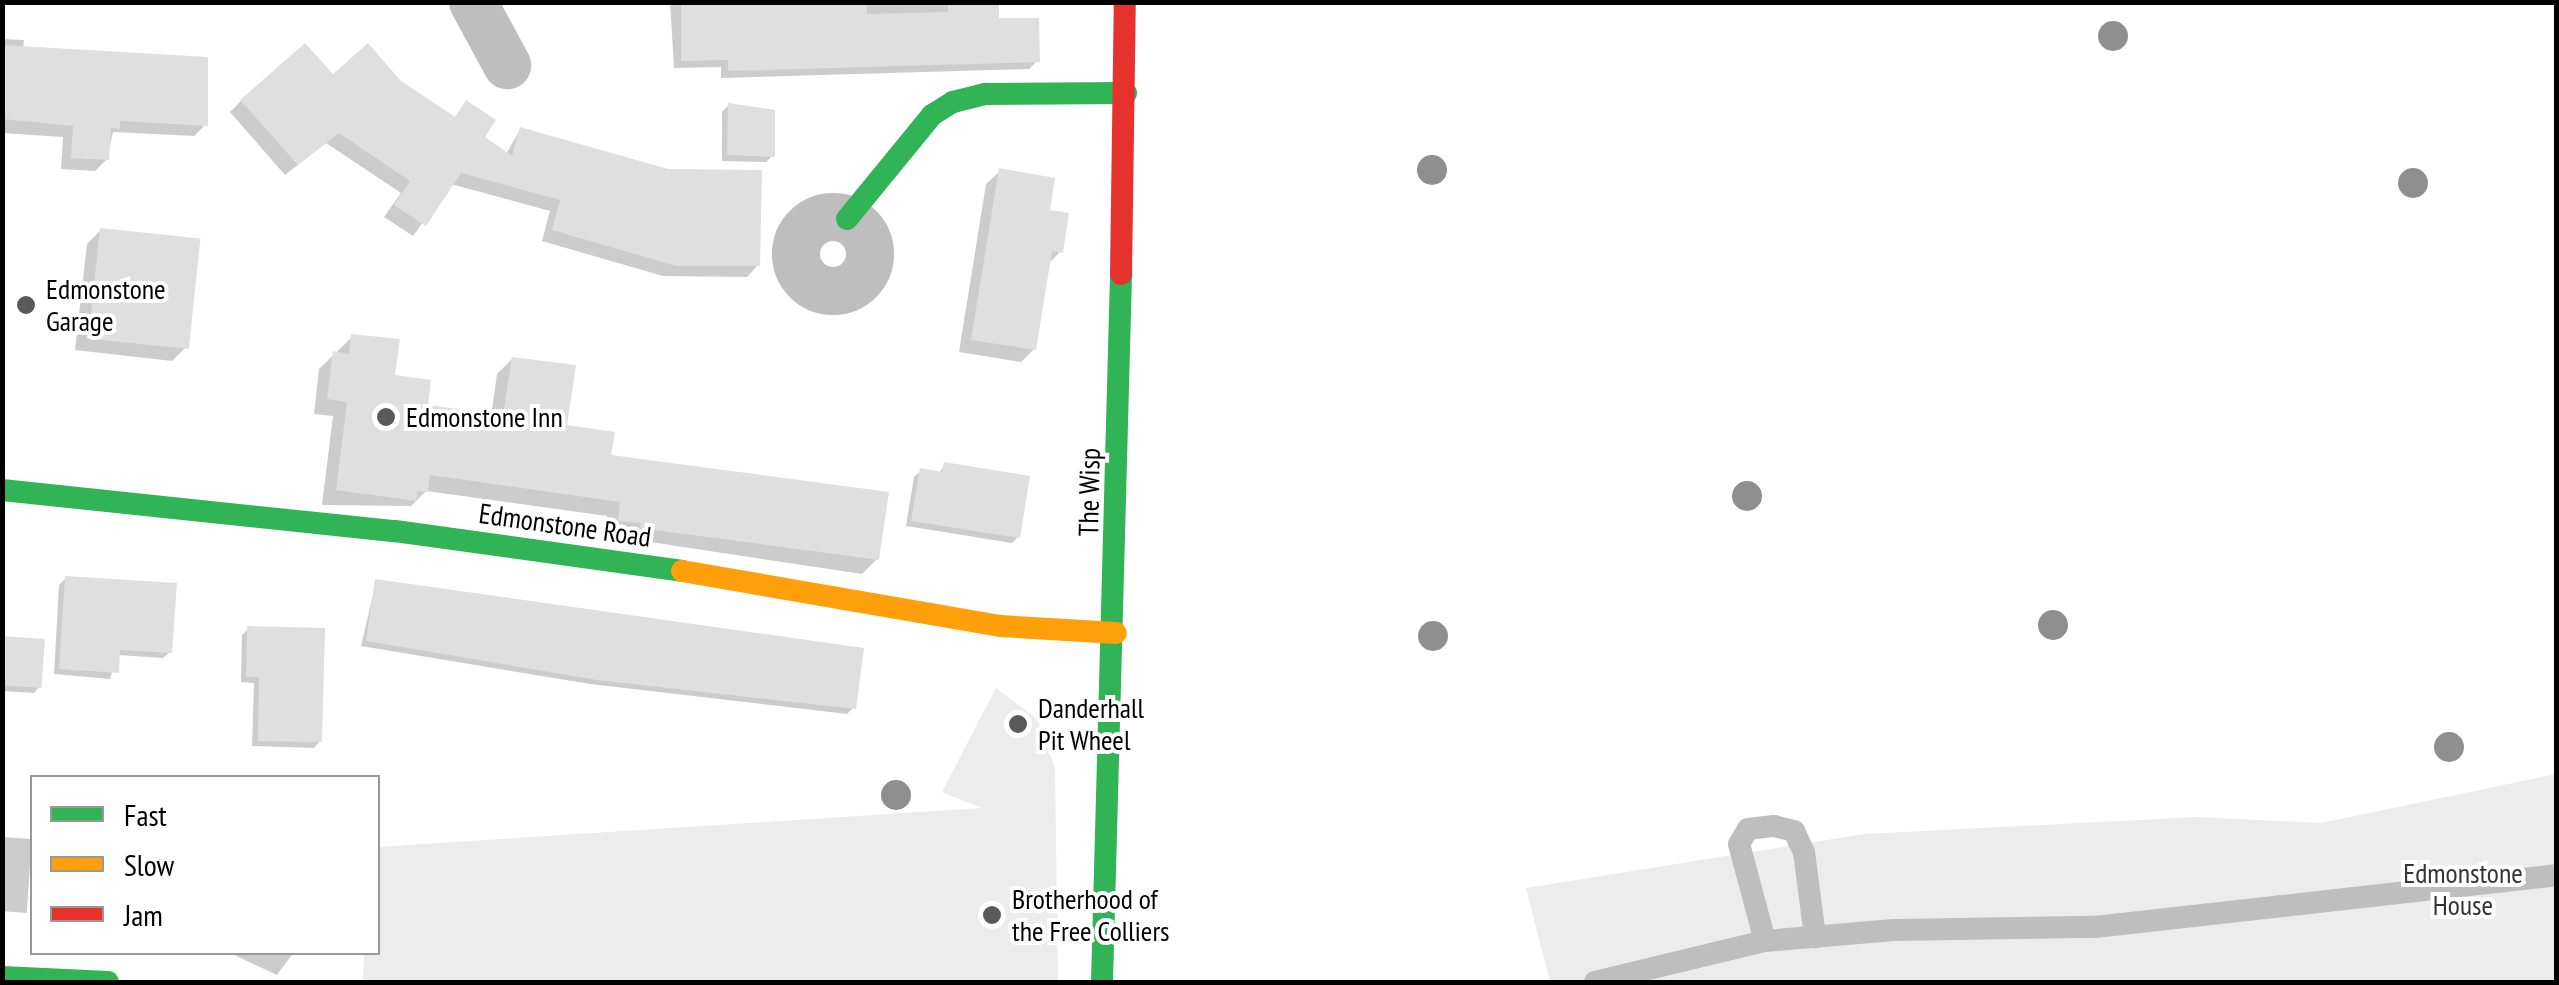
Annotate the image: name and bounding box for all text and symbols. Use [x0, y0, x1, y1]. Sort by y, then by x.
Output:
place label: Edmonstone Garage [46, 272, 166, 338]
marker: Edmonstone Garage [15, 294, 37, 316]
place label: Edmonstone Inn [406, 400, 563, 434]
marker: Edmonstone Inn [375, 406, 397, 428]
street label: The Wisp [1071, 447, 1107, 537]
street label: Edmonstone Road [477, 496, 653, 554]
place label: Danderhall Pit Wheel [1038, 691, 1144, 757]
marker: Danderhall Pit Wheel [1007, 713, 1029, 735]
legend [30, 775, 380, 955]
text: Fast [124, 795, 167, 834]
text: Slow [124, 845, 174, 884]
park label: Edmonstone House [2403, 856, 2523, 922]
place label: Brotherhood of the Free Colliers [1012, 882, 1170, 948]
text: Jam [124, 895, 163, 934]
marker: Brotherhood of the Free Colliers [981, 904, 1003, 926]

